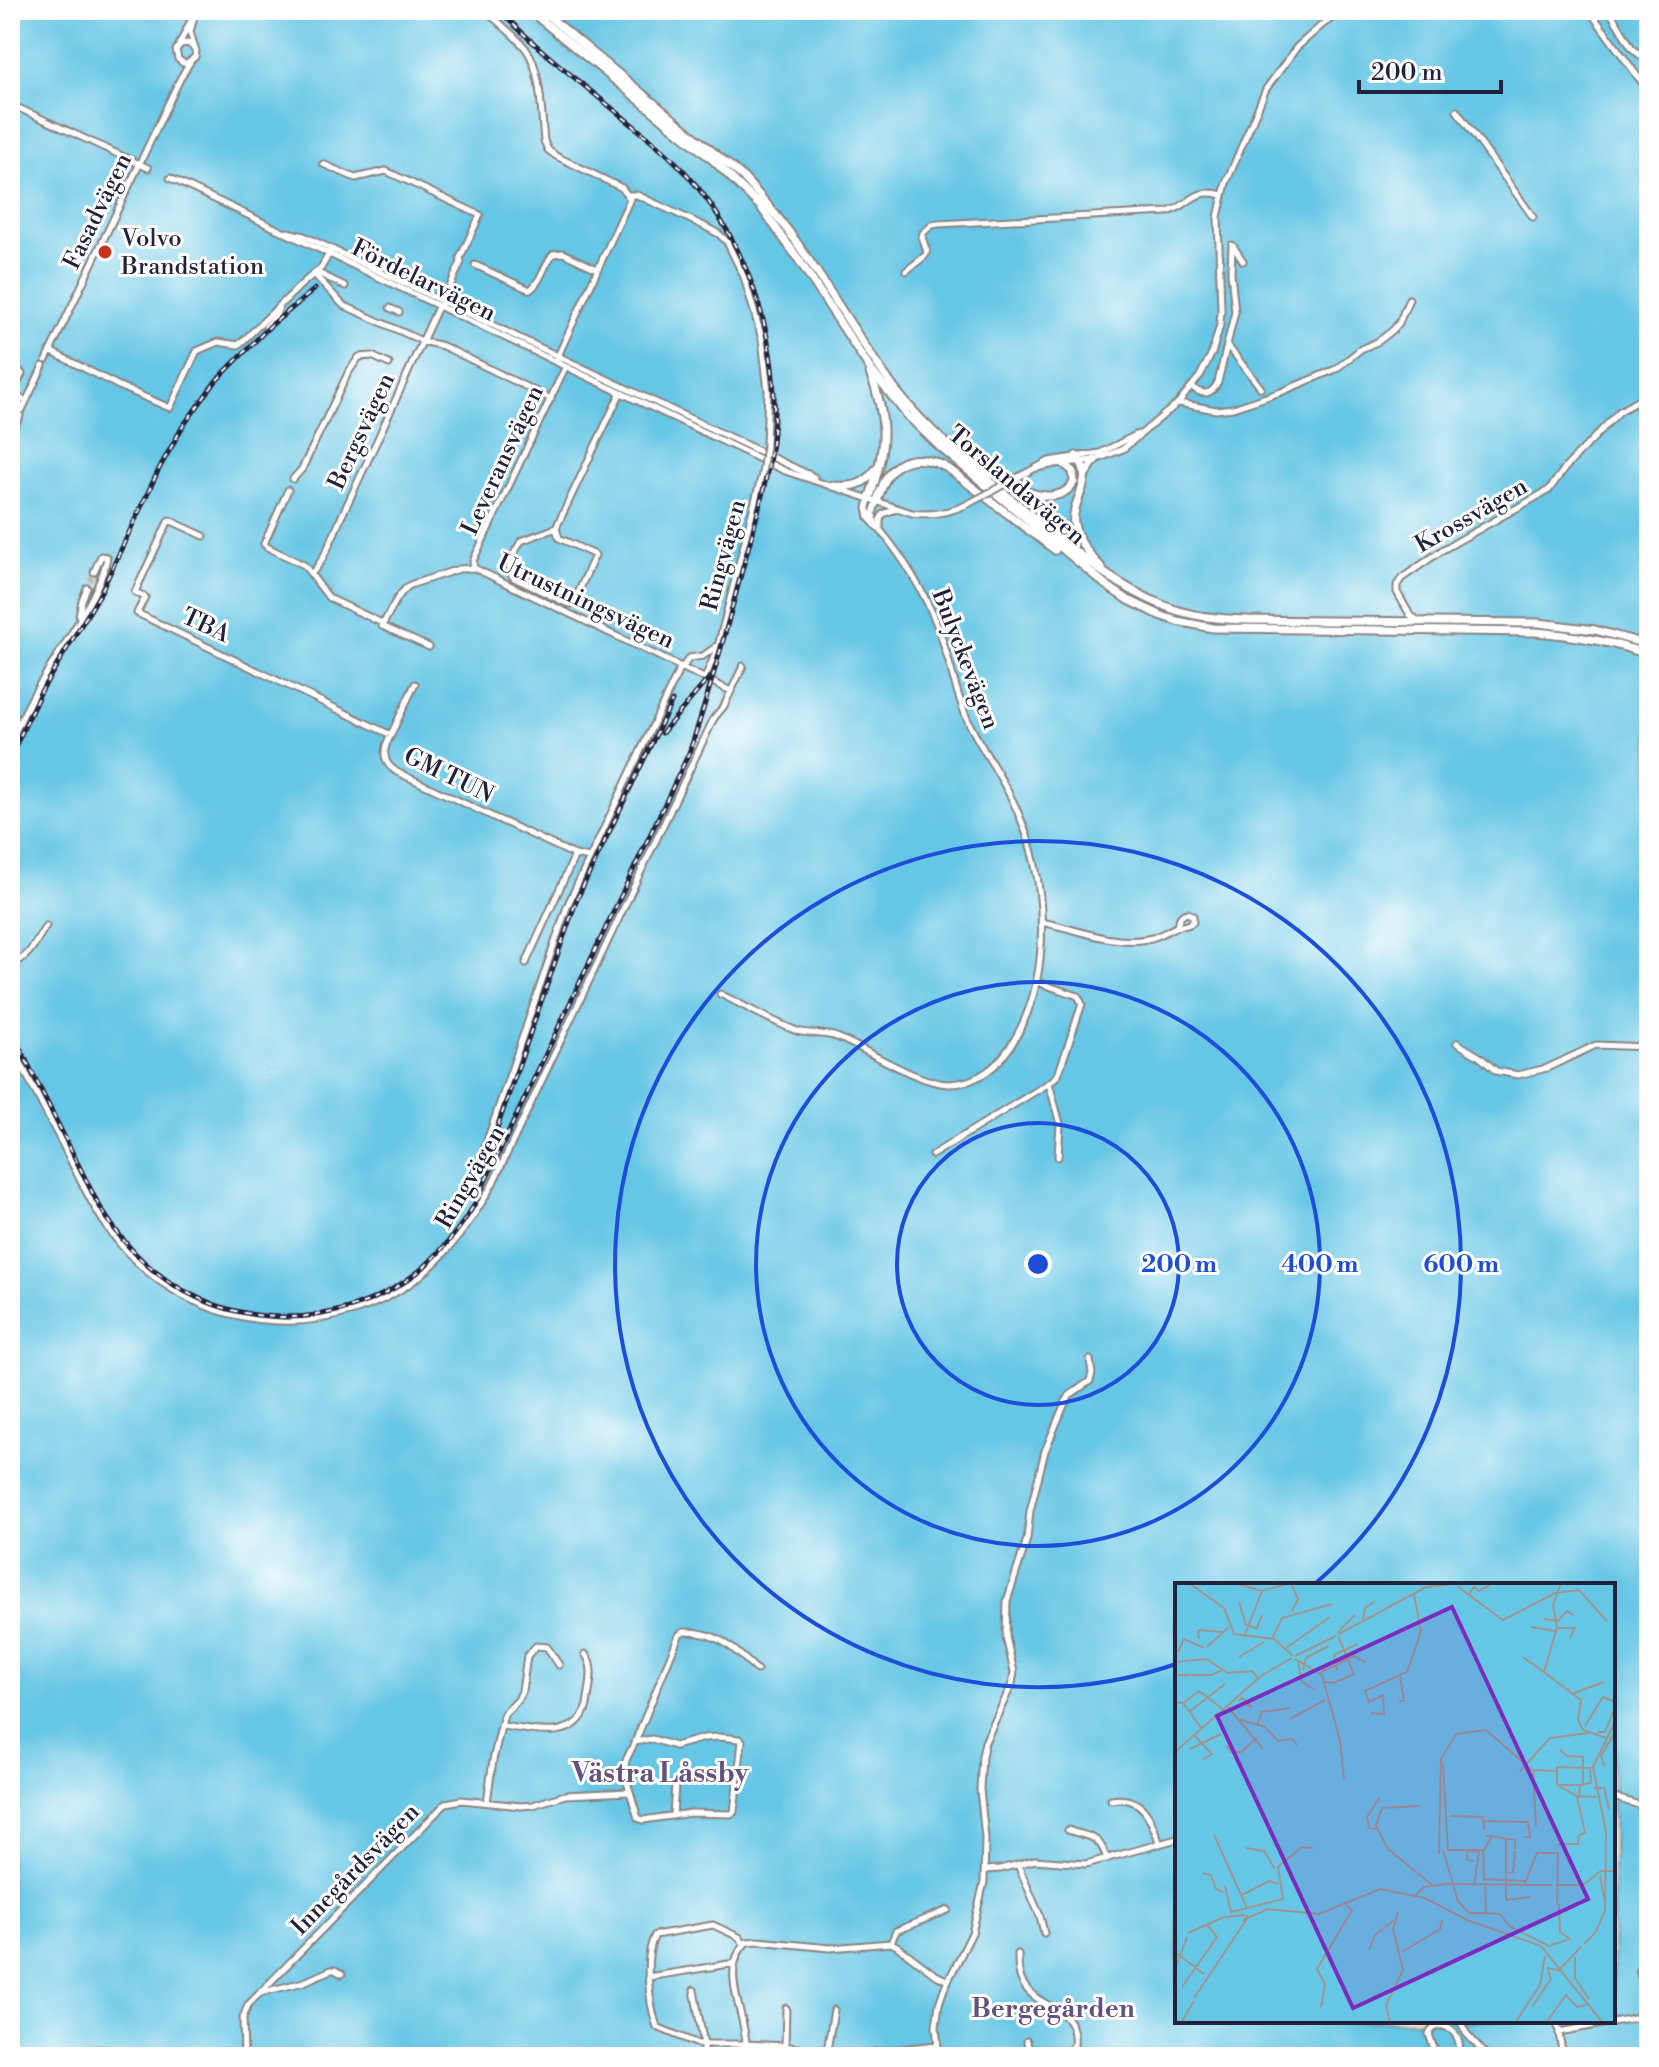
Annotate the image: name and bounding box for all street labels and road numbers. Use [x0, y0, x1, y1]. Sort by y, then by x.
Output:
street label: Fasadvägen [57, 148, 139, 274]
street label: Fördelarvägen [347, 233, 501, 329]
street label: Bergsvägen [321, 368, 402, 495]
street label: Leveransvägen [455, 381, 551, 540]
street label: Torslandavägen [941, 419, 1091, 552]
street label: Krossvägen [1410, 472, 1533, 560]
street label: Ringvägen [695, 496, 753, 614]
street label: Utrustningsvägen [492, 548, 679, 656]
street label: Bulyckevägen [924, 584, 1006, 734]
street label: TBA [177, 602, 235, 650]
street label: GM TUN [399, 741, 499, 811]
street label: Ringvägen [429, 1121, 512, 1234]
street label: Innegårdsvägen [285, 1797, 426, 1942]

